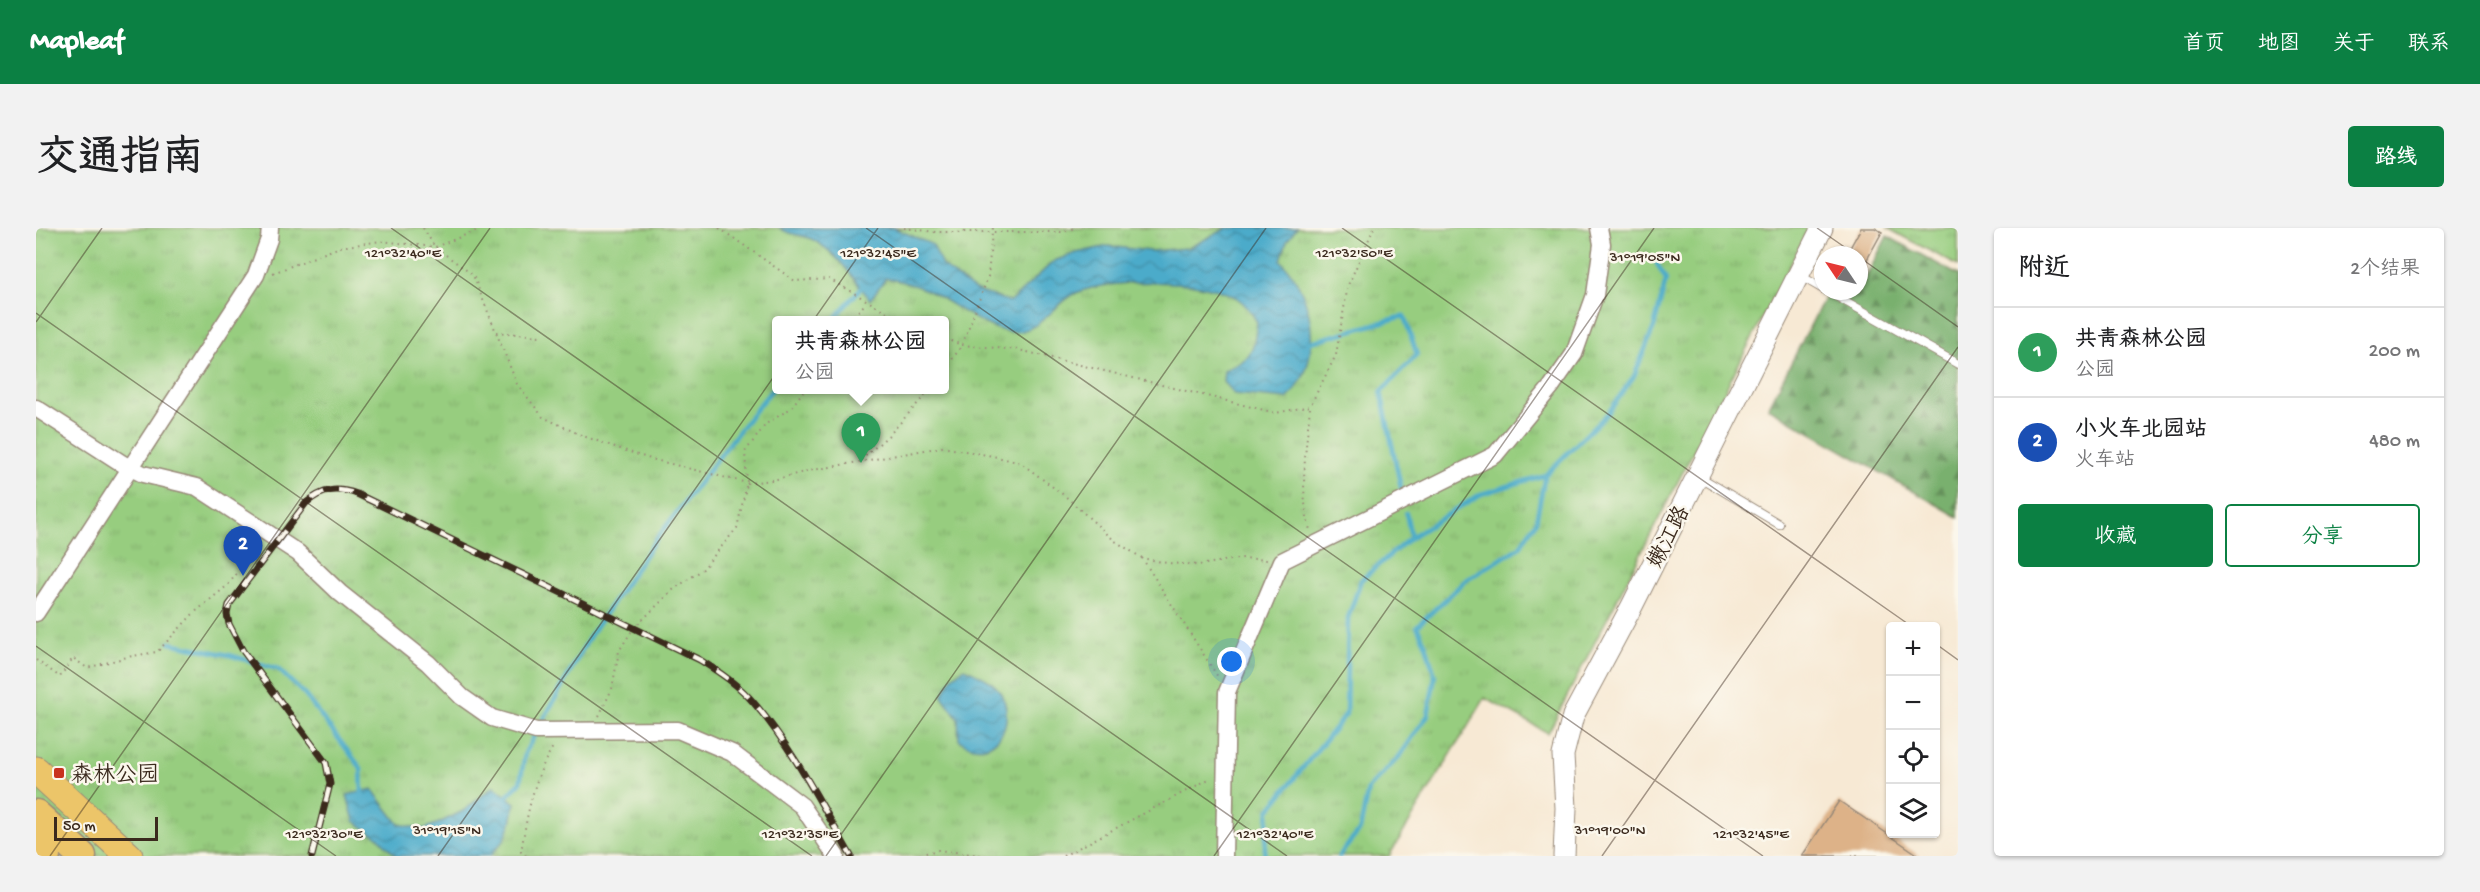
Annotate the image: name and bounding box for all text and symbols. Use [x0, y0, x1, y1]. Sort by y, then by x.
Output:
text: Mapleaf [30, 26, 124, 59]
text: 首页 [2183, 33, 2225, 58]
text: 地图 [2258, 33, 2300, 58]
text: 关于 [2333, 33, 2375, 58]
text: 联系 [2408, 33, 2450, 58]
button: 路线 [2348, 126, 2444, 187]
text: 交通指南 [36, 137, 204, 186]
text: 121°32'40"E [364, 245, 442, 263]
text: 121°32'45"E [839, 245, 917, 263]
text: 121°32'50"E [1314, 245, 1393, 263]
north arrow [1814, 246, 1868, 300]
text: 31°19'05"N [1609, 249, 1680, 267]
text: 附近 [2018, 255, 2070, 286]
text: 2个结果 [2350, 259, 2420, 282]
popup [772, 316, 949, 394]
text: 共青森林公园 [2075, 328, 2207, 354]
text: 共青森林公园 [794, 331, 927, 357]
text: 1 [2033, 341, 2042, 364]
text: 200 m [2369, 341, 2420, 364]
text: 公园 [2075, 360, 2115, 383]
text: 公园 [794, 363, 834, 386]
pin: 1 [842, 414, 880, 463]
text: 小火车北园站 [2075, 418, 2207, 444]
text: 2 [2033, 431, 2042, 454]
text: 480 m [2369, 431, 2420, 454]
text: 火车站 [2075, 450, 2135, 473]
street label: 嫩江路 [1642, 502, 1697, 573]
button: 收藏 [2018, 504, 2213, 567]
button: 分享 [2225, 504, 2420, 567]
pin: 2 [224, 526, 262, 576]
map controls [1886, 622, 1940, 838]
button: + [1886, 622, 1940, 676]
your location [1217, 647, 1246, 676]
button: − [1886, 676, 1940, 730]
button: locate [1886, 730, 1940, 784]
place label: 森林公园 [71, 762, 159, 790]
marker: 森林公园 [52, 766, 66, 780]
button: layers [1886, 784, 1940, 838]
scale bar [54, 814, 158, 842]
text: 50 m [63, 818, 96, 837]
text: 31°19'15"N [412, 822, 481, 840]
text: 31°19'00"N [1573, 822, 1646, 840]
text: 121°32'30"E [284, 826, 363, 844]
text: 121°32'35"E [761, 826, 839, 844]
text: 121°32'40"E [1236, 826, 1314, 844]
text: 121°32'45"E [1712, 826, 1790, 844]

